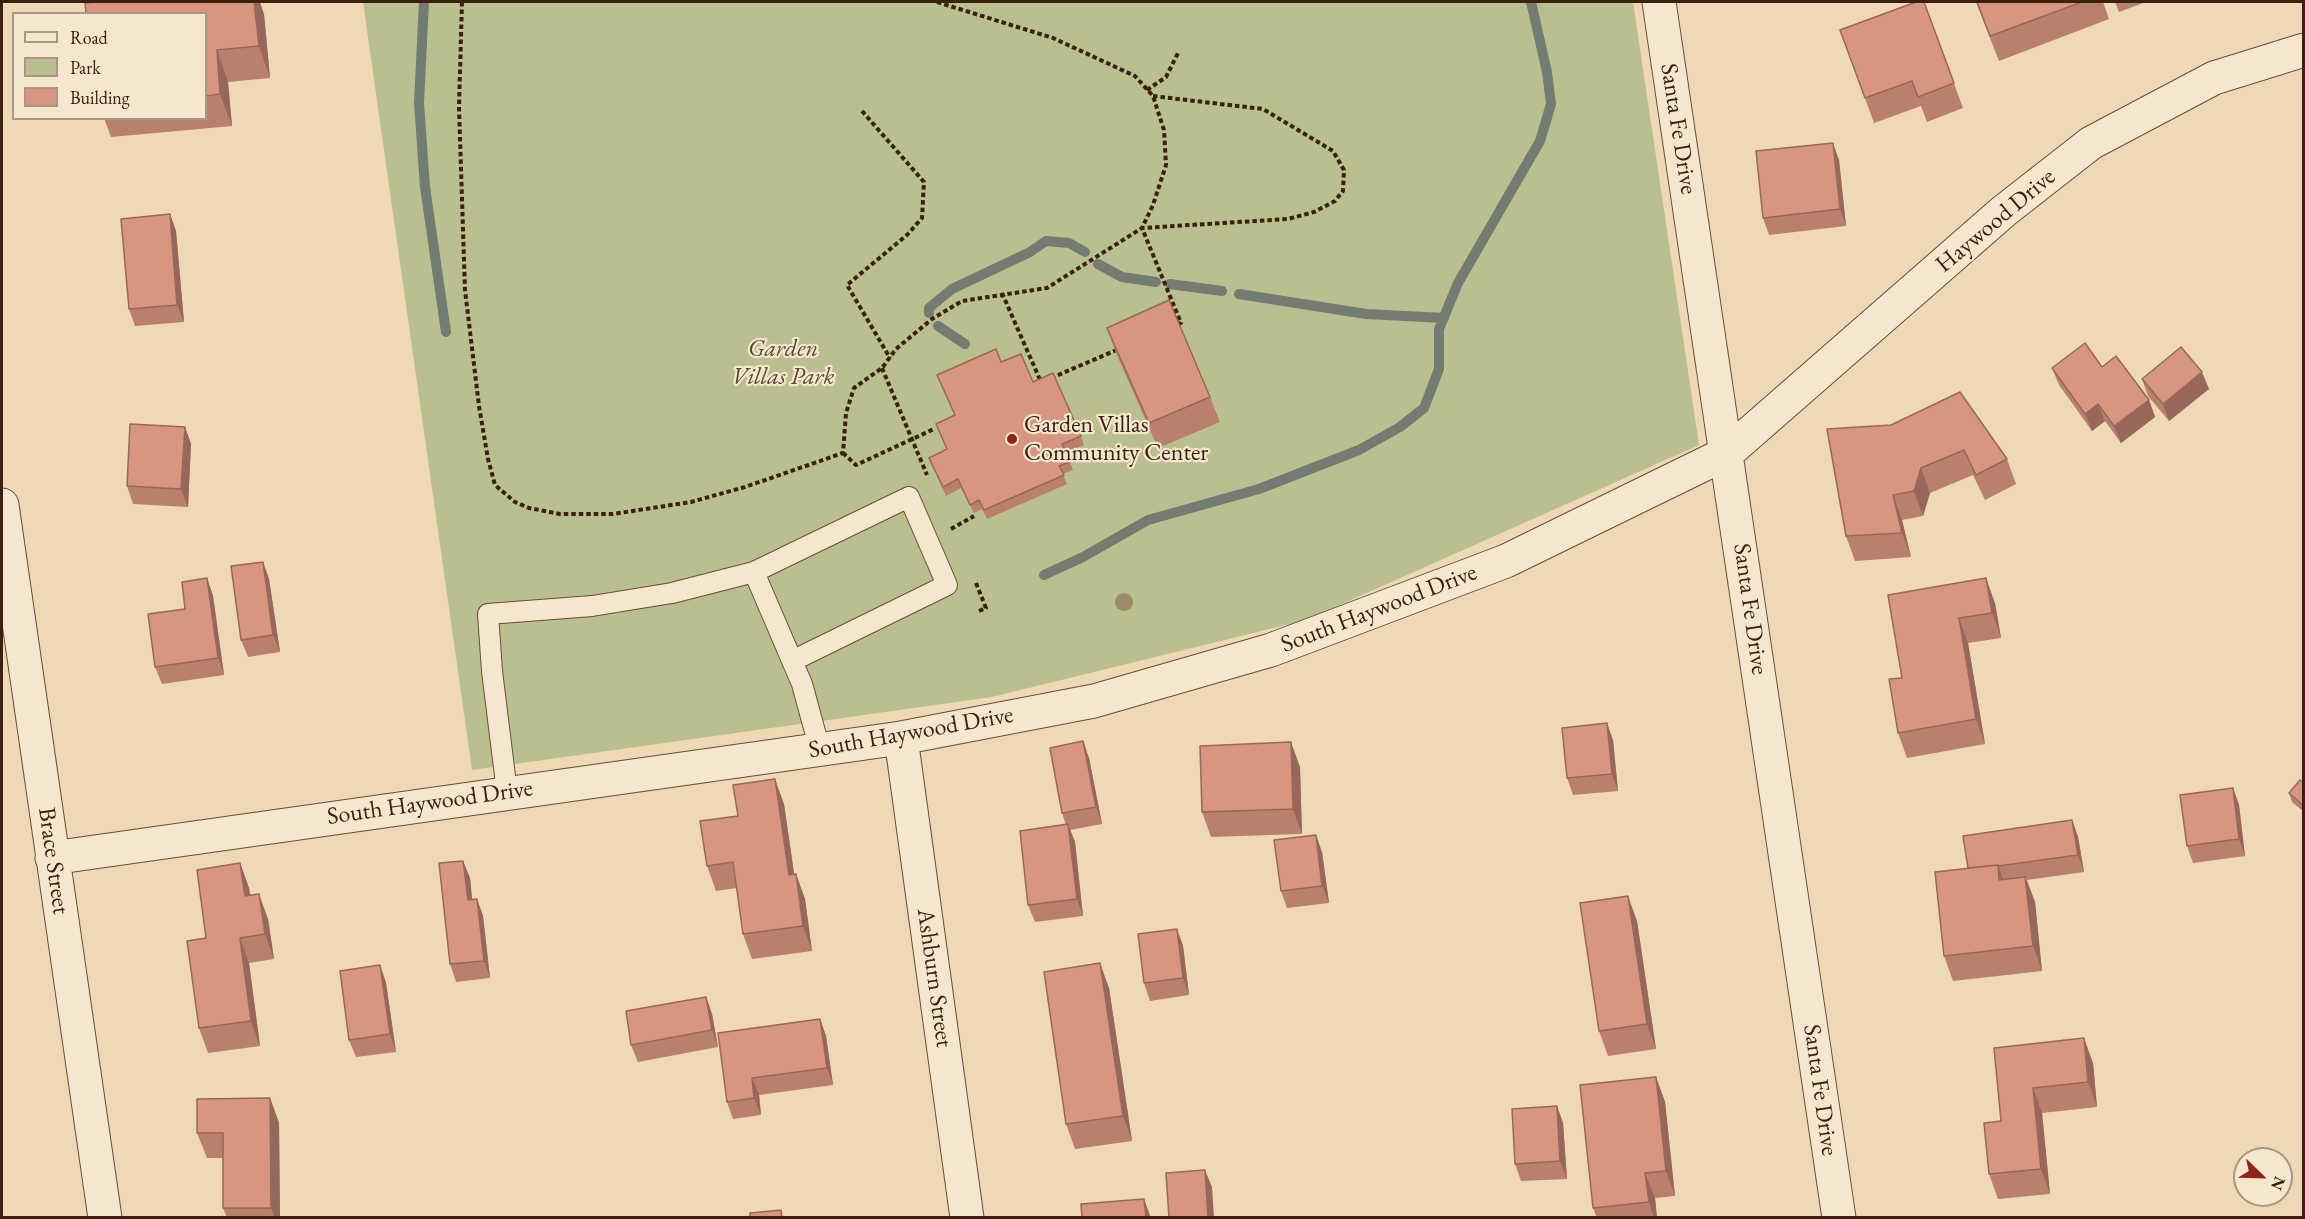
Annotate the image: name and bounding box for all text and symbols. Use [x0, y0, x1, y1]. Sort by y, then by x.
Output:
legend [12, 12, 207, 120]
text: Road [70, 26, 108, 49]
text: Park [70, 56, 101, 79]
street label: Santa Fe Drive [1653, 61, 1703, 197]
text: Building [70, 86, 130, 109]
street label: Haywood Drive [1930, 163, 2062, 279]
park label: Garden Villas Park [732, 335, 834, 391]
place label: Garden Villas Community Center [1024, 411, 1208, 467]
marker: Garden Villas Community Center [1005, 432, 1019, 446]
street label: Santa Fe Drive [1727, 541, 1773, 677]
street label: South Haywood Drive [1277, 558, 1481, 660]
street label: South Haywood Drive [806, 701, 1016, 765]
street label: South Haywood Drive [325, 774, 535, 832]
street label: Brace Street [31, 806, 75, 916]
street label: Ashburn Street [910, 907, 958, 1049]
street label: Santa Fe Drive [1797, 1022, 1843, 1158]
north arrow [2233, 1147, 2293, 1207]
text: N [2266, 1173, 2290, 1194]

